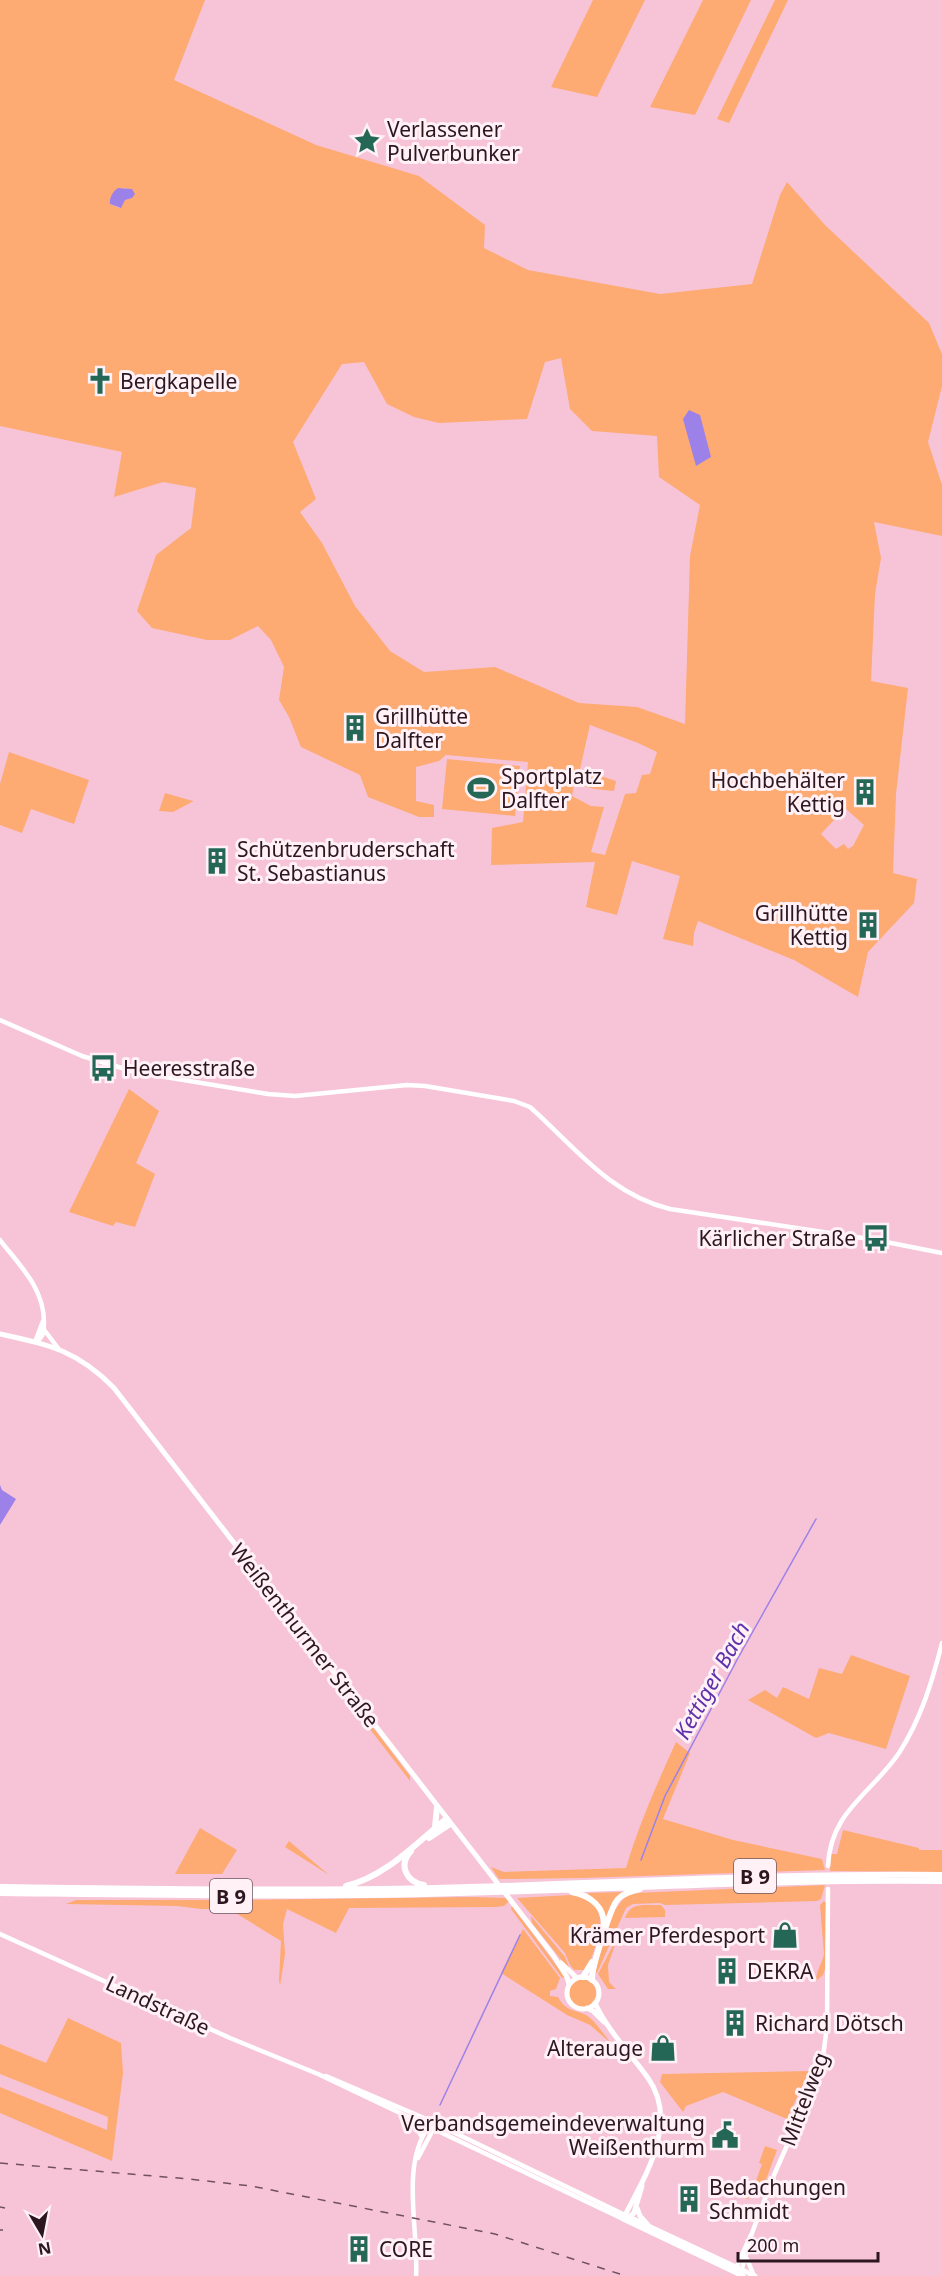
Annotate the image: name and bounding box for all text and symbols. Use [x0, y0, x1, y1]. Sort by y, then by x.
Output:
place label: Verlassener Pulverbunker [387, 115, 520, 167]
place icon: Verlassener Pulverbunker [352, 126, 382, 156]
church icon: Bergkapelle [85, 366, 115, 396]
place label: Bergkapelle [120, 367, 237, 395]
place label: Grillhütte Dalfter [375, 702, 468, 754]
building icon: Grillhütte Dalfter [340, 713, 370, 743]
place label: Sportplatz Dalfter [501, 762, 602, 814]
place label: Hochbehälter Kettig [711, 766, 845, 818]
sports icon: Sportplatz Dalfter [466, 773, 496, 803]
building icon: Hochbehälter Kettig [850, 777, 880, 807]
place label: Schützenbruderschaft St. Sebastianus [237, 835, 455, 887]
building icon: Schützenbruderschaft St. Sebastianus [202, 846, 232, 876]
place label: Grillhütte Kettig [755, 899, 848, 951]
building icon: Grillhütte Kettig [853, 910, 883, 940]
bus stop icon: Heeresstraße [88, 1053, 118, 1083]
place label: Heeresstraße [123, 1054, 255, 1082]
bus stop icon: Kärlicher Straße [861, 1223, 891, 1253]
place label: Kärlicher Straße [698, 1224, 856, 1252]
street label: Weißenthurmer Straße [224, 1537, 386, 1733]
water label: Kettiger Bach [666, 1616, 756, 1744]
road number: B 9 [734, 1859, 776, 1893]
road number: B 9 [210, 1879, 252, 1913]
shop icon: Krämer Pferdesport [770, 1920, 800, 1950]
place label: Krämer Pferdesport [570, 1921, 765, 1949]
building icon: DEKRA [712, 1956, 742, 1986]
place label: DEKRA [747, 1957, 814, 1985]
street label: Landstraße [102, 1969, 214, 2041]
building icon: Richard Dötsch [720, 2008, 750, 2038]
place label: Richard Dötsch [755, 2009, 904, 2037]
shop icon: Alterauge [648, 2033, 678, 2063]
place label: Alterauge [547, 2034, 643, 2062]
street label: Mittelweg [773, 2048, 835, 2150]
place label: Verbandsgemeindeverwaltung Weißenthurm [401, 2109, 705, 2161]
public building icon: Verbandsgemeindeverwaltung Weißenthurm [710, 2120, 740, 2150]
place label: Bedachungen Schmidt [709, 2173, 846, 2225]
building icon: Bedachungen Schmidt [674, 2184, 704, 2214]
north arrow [12, 2204, 72, 2264]
scale bar [738, 2225, 878, 2263]
text: 200 m [747, 2233, 799, 2257]
building icon: CORE [344, 2234, 374, 2264]
place label: CORE [379, 2235, 433, 2263]
text: N [36, 2237, 53, 2261]

